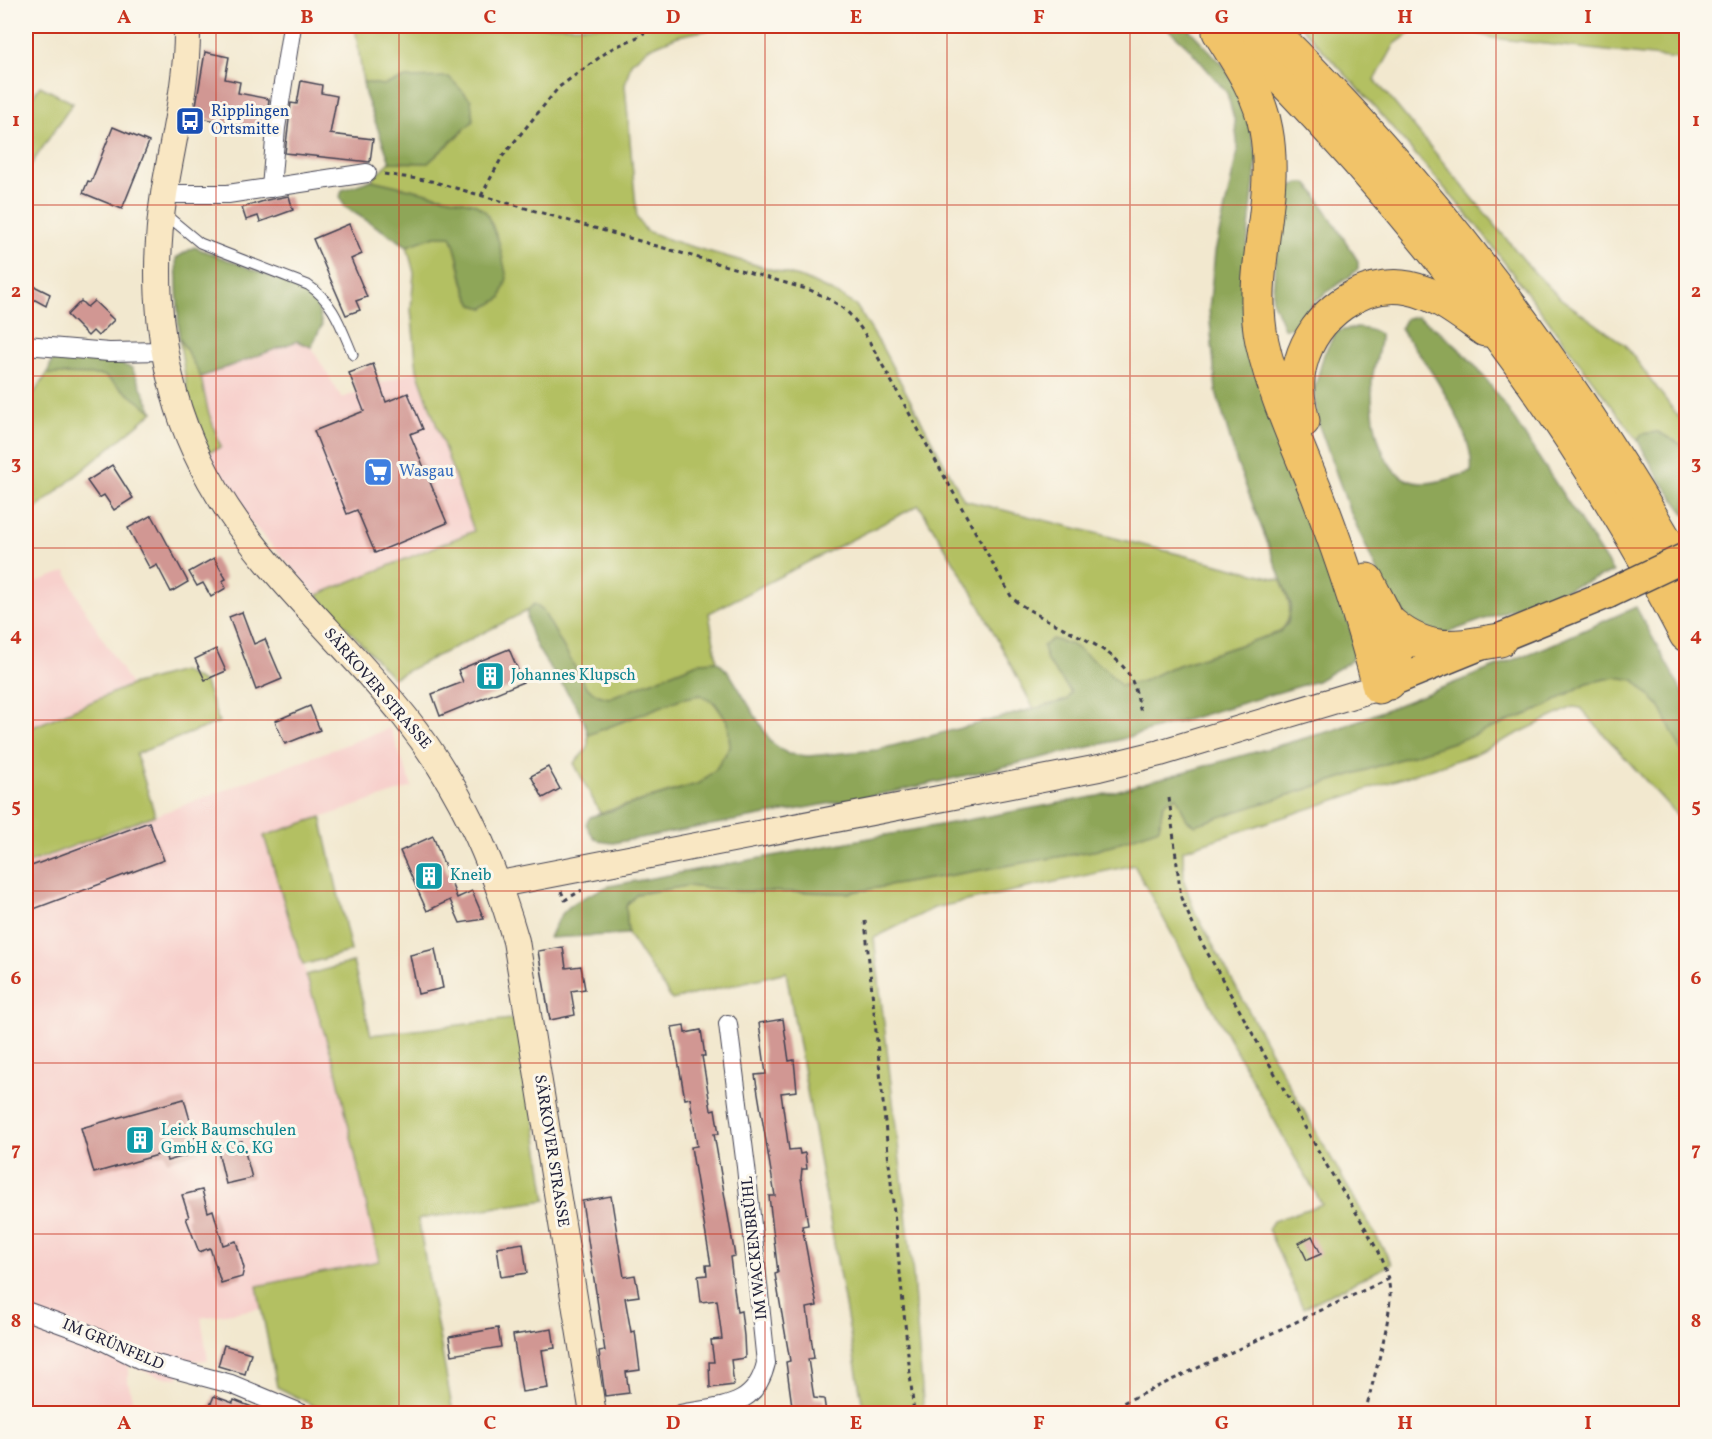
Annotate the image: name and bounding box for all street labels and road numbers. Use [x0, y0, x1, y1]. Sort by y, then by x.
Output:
street label: SÄRKOVER STRASSE [318, 624, 436, 754]
street label: SÄRKOVER STRASSE [528, 1073, 574, 1229]
street label: IM WACKENBRÜHL [737, 1175, 773, 1321]
street label: IM GRÜNFELD [59, 1314, 167, 1376]

